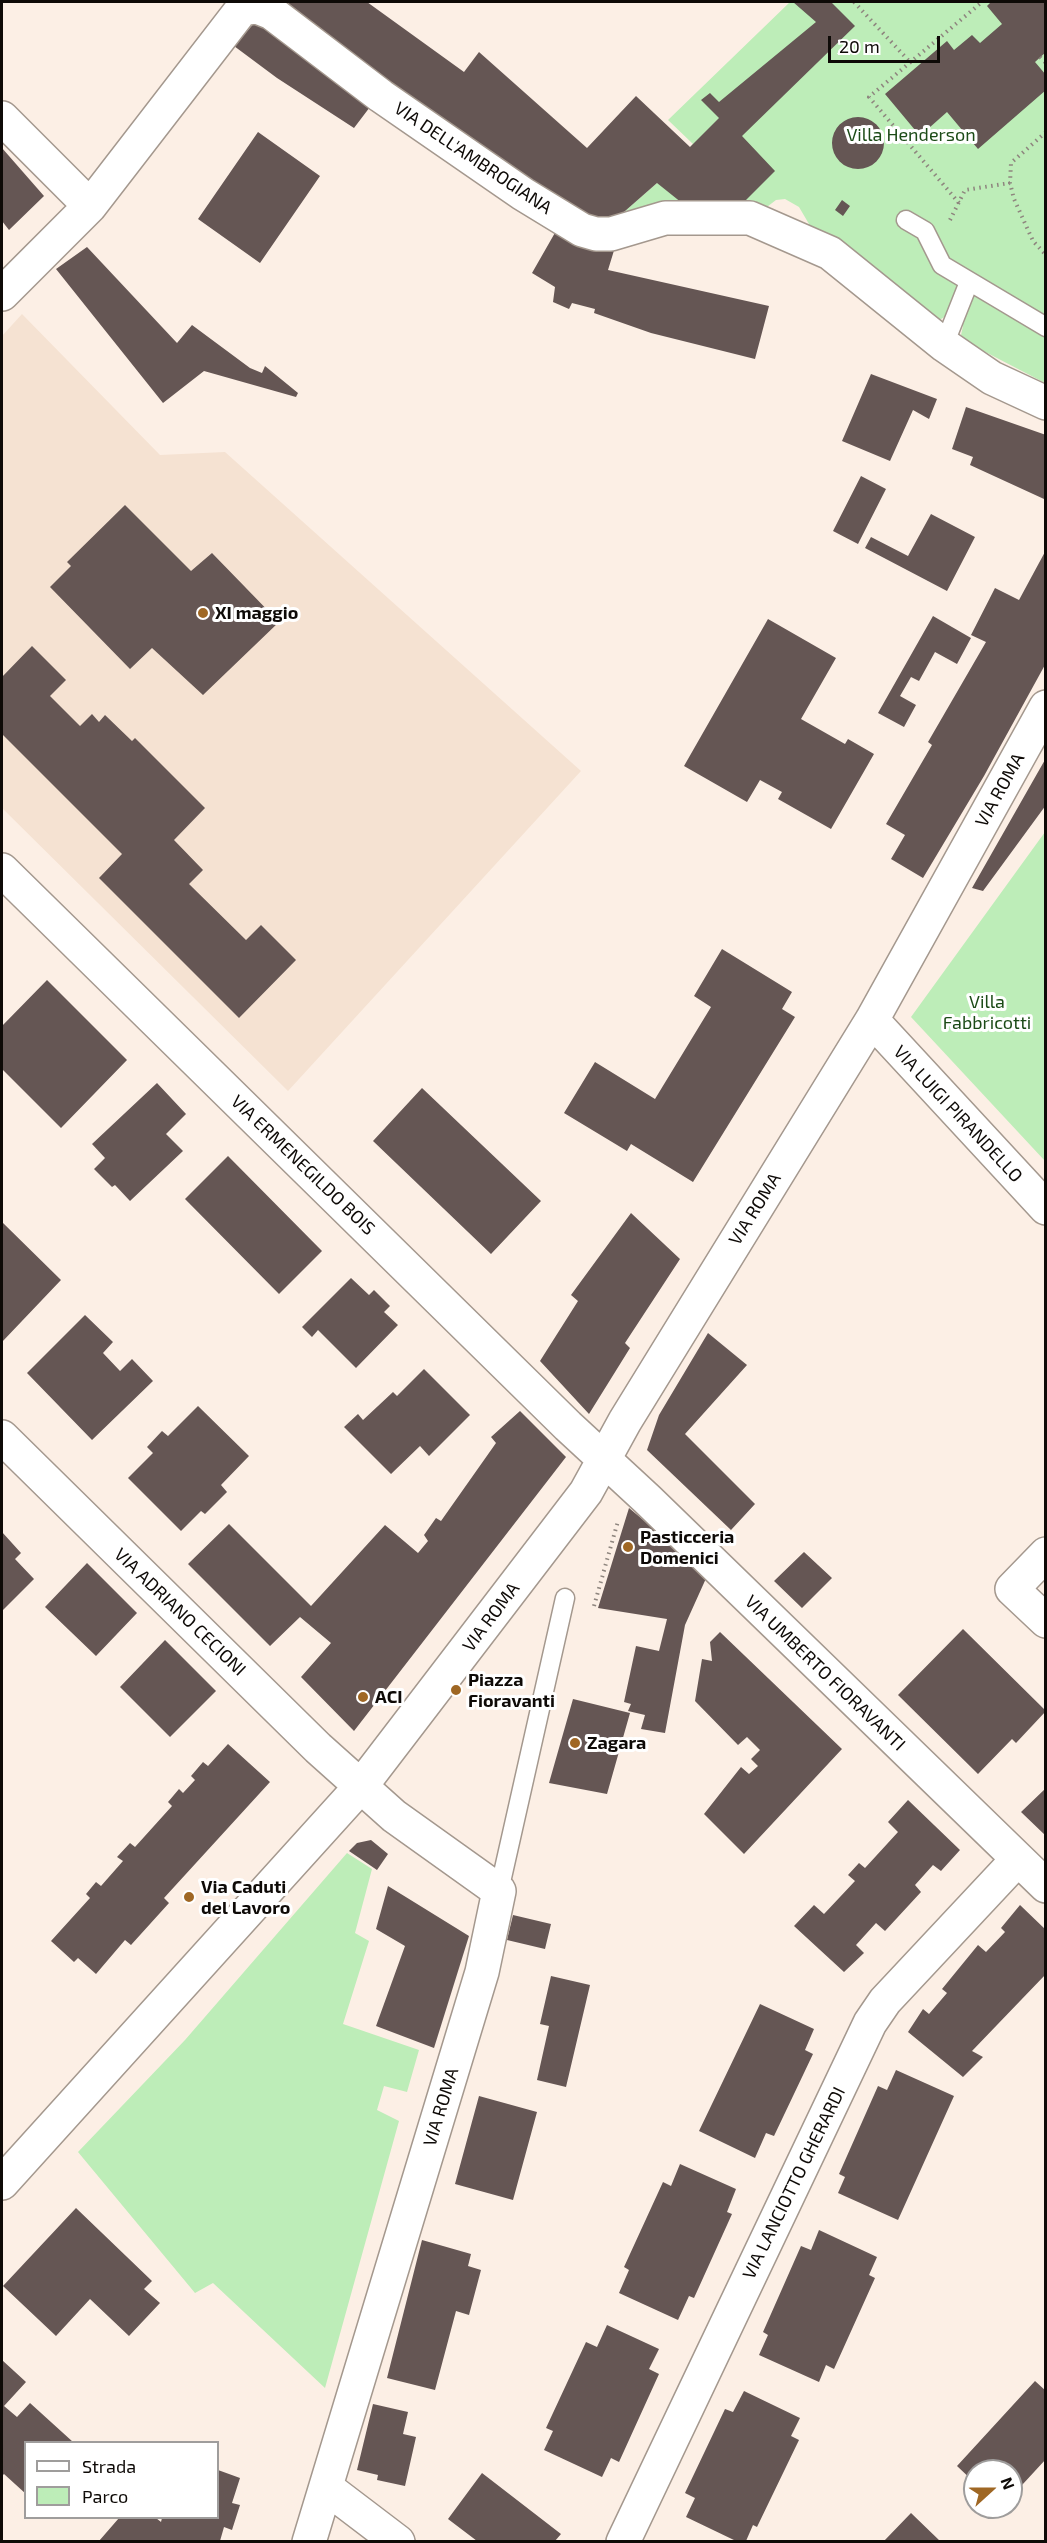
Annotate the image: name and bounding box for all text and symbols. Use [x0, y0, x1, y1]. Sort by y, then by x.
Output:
scale bar [831, 24, 944, 62]
text: 20 m [839, 35, 880, 57]
street label: VIA DELL'AMBROGIANA [390, 97, 556, 219]
park label: Villa Henderson [846, 124, 976, 146]
place label: XI maggio [215, 602, 298, 624]
marker: XI maggio [196, 606, 210, 620]
street label: VIA ROMA [971, 749, 1029, 831]
park label: Villa Fabbricotti [943, 991, 1031, 1034]
street label: VIA LUIGI PIRANDELLO [889, 1041, 1027, 1187]
street label: VIA ERMENEGILDO BOIS [226, 1091, 380, 1239]
street label: VIA ROMA [724, 1169, 786, 1249]
place label: Pasticceria Domenici [640, 1526, 734, 1568]
marker: Pasticceria Domenici [621, 1540, 635, 1554]
street label: VIA ADRIANO CECIONI [110, 1544, 250, 1680]
street label: VIA ROMA [458, 1578, 524, 1656]
street label: VIA UMBERTO FIORAVANTI [740, 1591, 910, 1755]
place label: Piazza Fioravanti [468, 1669, 555, 1712]
marker: Piazza Fioravanti [449, 1683, 463, 1697]
place label: ACI [375, 1686, 402, 1708]
marker: ACI [356, 1690, 370, 1704]
place label: Zagara [587, 1732, 646, 1754]
marker: Zagara [568, 1736, 582, 1750]
place label: Via Caduti del Lavoro [201, 1876, 290, 1918]
marker: Via Caduti del Lavoro [182, 1890, 196, 1904]
street label: VIA ROMA [419, 2065, 463, 2149]
street label: VIA LANCIOTTO GHERARDI [738, 2083, 850, 2283]
legend [24, 2441, 219, 2519]
text: Strada [82, 2455, 136, 2477]
north arrow [963, 2459, 1023, 2519]
text: N [997, 2474, 1019, 2492]
text: Parco [82, 2485, 128, 2507]

